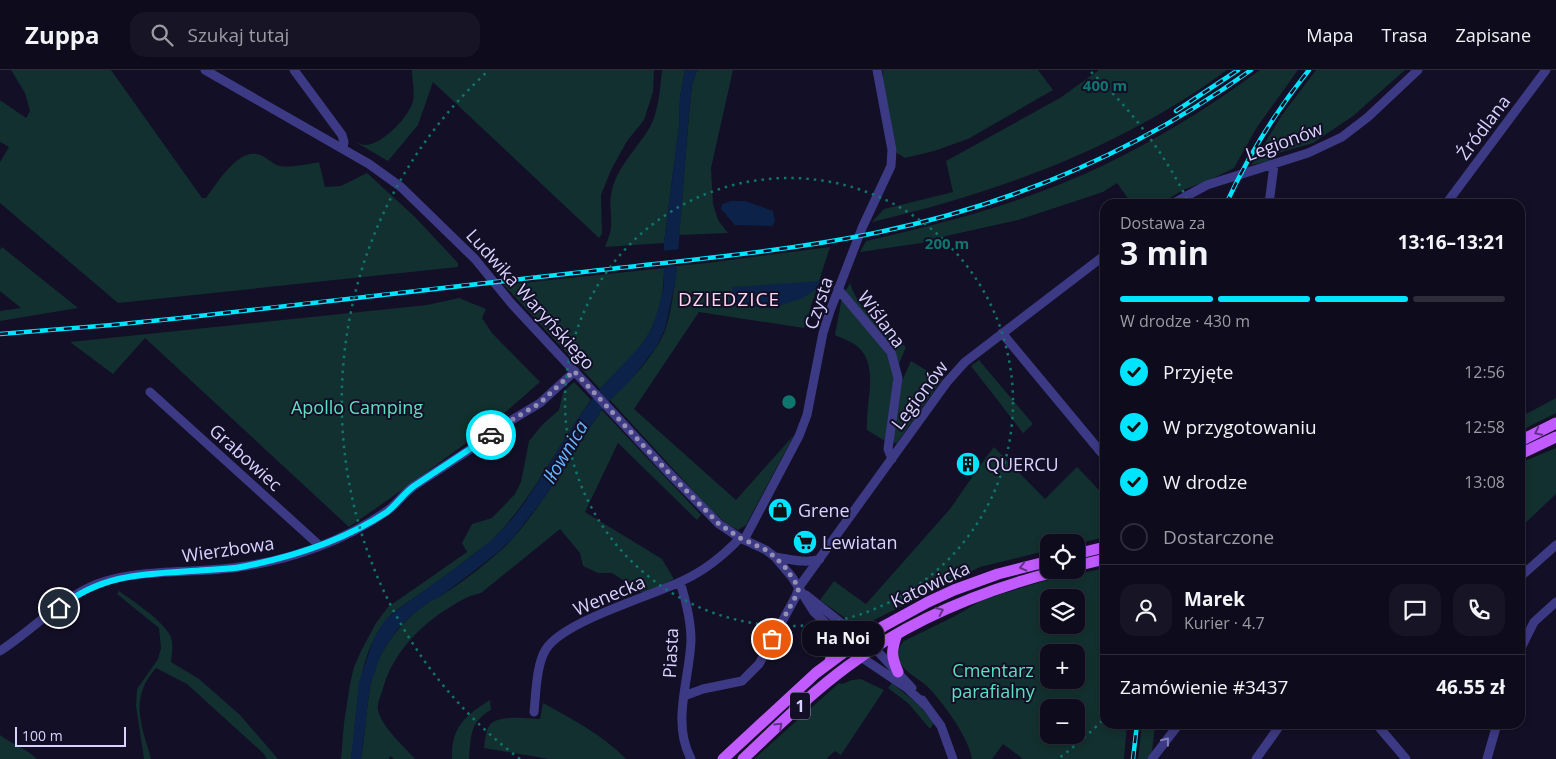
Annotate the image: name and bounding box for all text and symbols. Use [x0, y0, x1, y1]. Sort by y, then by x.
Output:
search box [130, 12, 480, 57]
text: Zuppa [25, 18, 100, 51]
icon: search [148, 21, 176, 49]
text: Szukaj tutaj [188, 22, 289, 48]
text: Mapa [1306, 23, 1354, 47]
text: Trasa [1382, 23, 1427, 47]
text: Zapisane [1455, 23, 1531, 47]
text: 400 m [1083, 75, 1127, 95]
street label: Źródlana [1451, 90, 1515, 164]
street label: Legionów [1242, 116, 1326, 166]
text: Dostawa za [1120, 212, 1205, 234]
street label: Ludwika Waryńskiego [461, 224, 601, 374]
text: 13:16–13:21 [1398, 229, 1505, 255]
text: 3 min [1120, 231, 1209, 274]
text: 200 m [925, 233, 969, 253]
street label: Czysta [798, 274, 838, 332]
district label: DZIEDZICE [678, 286, 780, 312]
street label: Wiślana [853, 286, 911, 352]
text: W drodze · 430 m [1120, 310, 1250, 332]
street label: Legionów [885, 356, 953, 434]
icon: check [1120, 358, 1148, 386]
text: Przyjęte [1163, 359, 1234, 385]
text: 12:56 [1464, 361, 1505, 383]
centre of rings [780, 393, 798, 411]
park label: Apollo Camping [291, 395, 423, 419]
courier [466, 410, 516, 460]
icon: check [1120, 413, 1148, 441]
text: W przygotowaniu [1163, 414, 1317, 440]
water label: Iłownica [536, 415, 594, 488]
text: 12:58 [1464, 416, 1505, 438]
street label: Grabowiec [205, 418, 288, 496]
icon: car [477, 421, 505, 449]
one-way arrow [1534, 426, 1543, 436]
building icon: QUERCU [955, 451, 981, 477]
place label: QUERCU [986, 452, 1059, 476]
icon: check [1120, 468, 1148, 496]
text: W drodze [1163, 469, 1248, 495]
text: 13:08 [1464, 471, 1505, 493]
shop icon: Grene [767, 497, 793, 523]
place label: Grene [798, 498, 850, 522]
text: Dostarczone [1163, 524, 1274, 550]
supermarket icon: Lewiatan [792, 529, 818, 555]
place label: Lewiatan [822, 530, 897, 554]
street label: Wierzbowa [180, 531, 276, 567]
map controls [1040, 534, 1085, 744]
button: locate [1040, 534, 1085, 579]
street label: Katowicka [886, 555, 974, 613]
one-way arrow [1019, 561, 1028, 572]
street label: Wenecka [569, 569, 649, 621]
button: person [1120, 584, 1172, 636]
button: chat [1389, 584, 1441, 636]
button: phone [1453, 584, 1505, 636]
text: Marek [1184, 586, 1245, 612]
pin [38, 587, 80, 629]
button: layers [1040, 589, 1085, 634]
icon: home [45, 594, 73, 622]
one-way arrow [935, 607, 944, 618]
text: Kurier · 4.7 [1184, 612, 1265, 634]
pin [751, 618, 793, 660]
callout: Ha Noi [802, 622, 884, 656]
icon: bag [758, 625, 786, 653]
street label: Piasta [657, 627, 683, 679]
text: Ha Noi [816, 627, 870, 649]
button: + [1040, 644, 1085, 689]
park label: Cmentarz parafialny [951, 658, 1036, 703]
text: Zamówienie #3437 [1120, 674, 1288, 700]
text: 46.55 zł [1436, 674, 1505, 700]
road number: 1 [790, 692, 810, 720]
button: − [1040, 699, 1085, 744]
one-way arrow [773, 723, 782, 732]
scale bar [15, 724, 126, 747]
text: 100 m [22, 726, 63, 745]
one-way arrow [1160, 738, 1168, 747]

